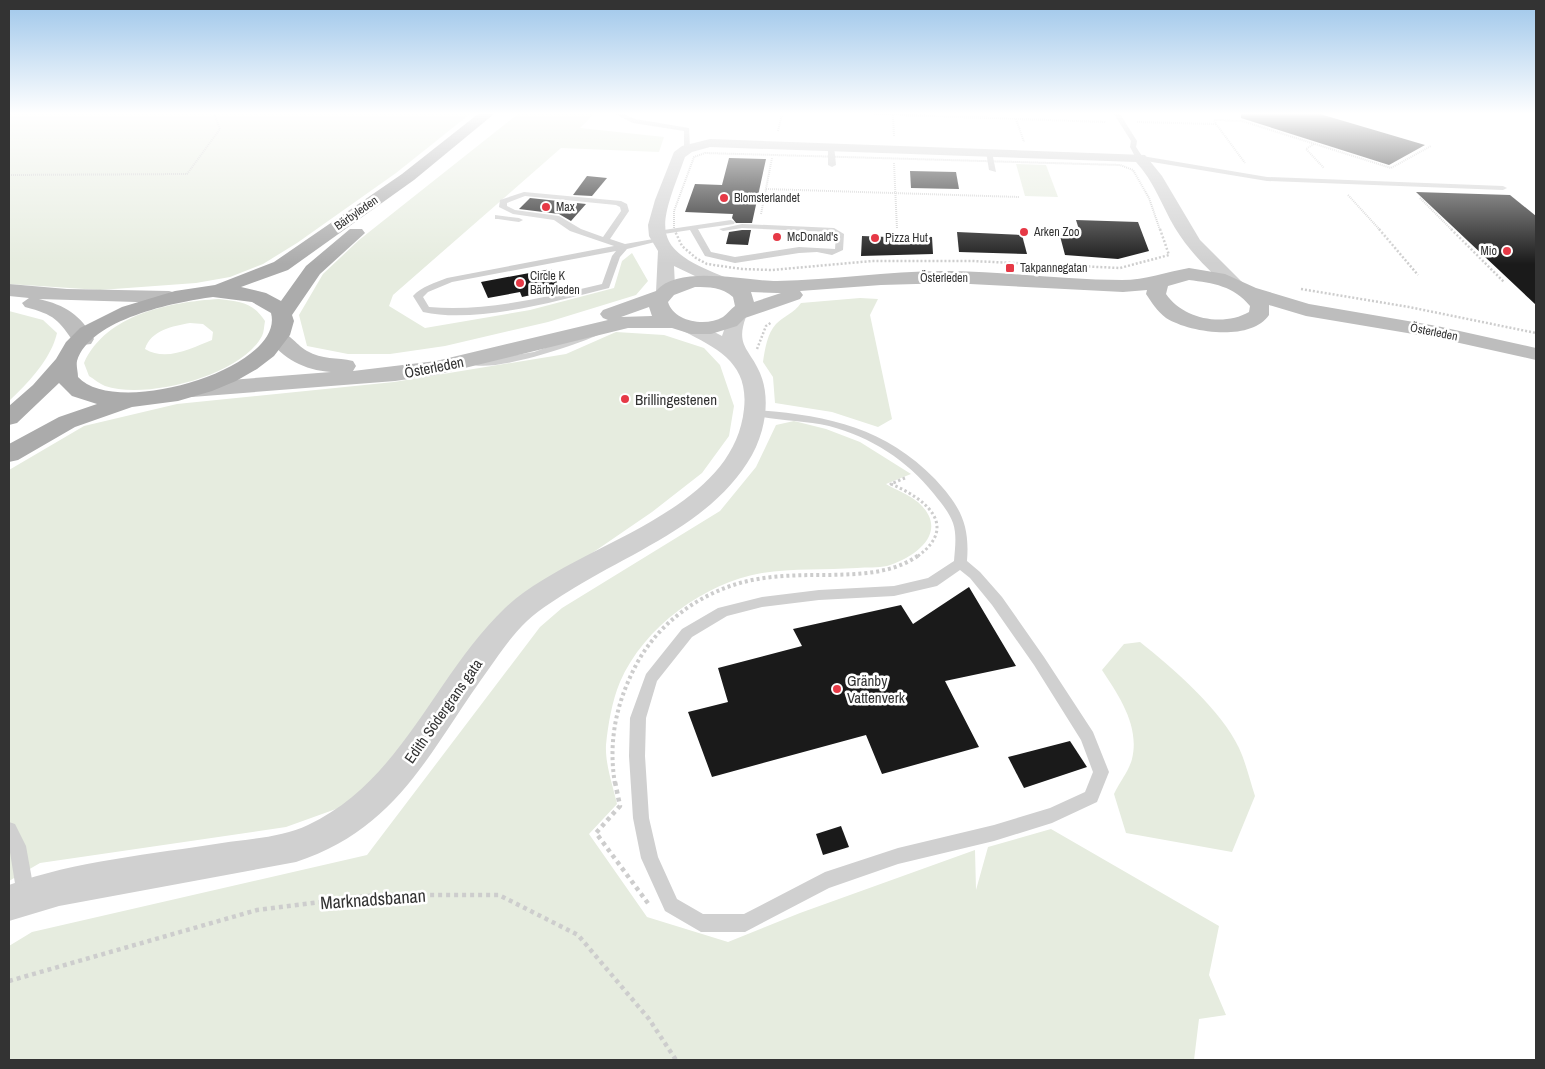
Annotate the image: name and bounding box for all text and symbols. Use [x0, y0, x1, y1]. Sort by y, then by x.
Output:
place label: Blomsterlandet [734, 190, 800, 206]
street label: Bärbyleden [331, 192, 381, 234]
marker: Blomsterlandet [718, 192, 730, 204]
place label: Max [556, 199, 575, 215]
marker: Max [540, 201, 552, 213]
place label: Arken Zoo [1033, 224, 1079, 240]
marker: Arken Zoo [1018, 226, 1030, 238]
place label: McDonald's [787, 229, 838, 245]
place label: Pizza Hut [885, 230, 928, 246]
marker: McDonald's [771, 231, 783, 243]
marker: Pizza Hut [869, 232, 881, 244]
place label: Mio [1481, 243, 1497, 259]
marker: Mio [1501, 245, 1513, 257]
place label: Takpannegatan [1020, 260, 1088, 276]
marker: Takpannegatan [1004, 262, 1016, 274]
place label: Circle K Bärbyleden [530, 268, 580, 298]
street label: Österleden [920, 269, 968, 286]
marker: Circle K Bärbyleden [514, 277, 526, 289]
street label: Österleden [1409, 319, 1459, 344]
street label: Österleden [402, 351, 466, 383]
place label: Brillingestenen [635, 389, 717, 410]
marker: Brillingestenen [619, 393, 631, 405]
street label: Edith Södergrans gata [399, 654, 487, 767]
place label: Gränby Vattenverk [847, 670, 906, 708]
marker: Gränby Vattenverk [831, 683, 843, 695]
street label: Marknadsbanan [319, 883, 427, 915]

